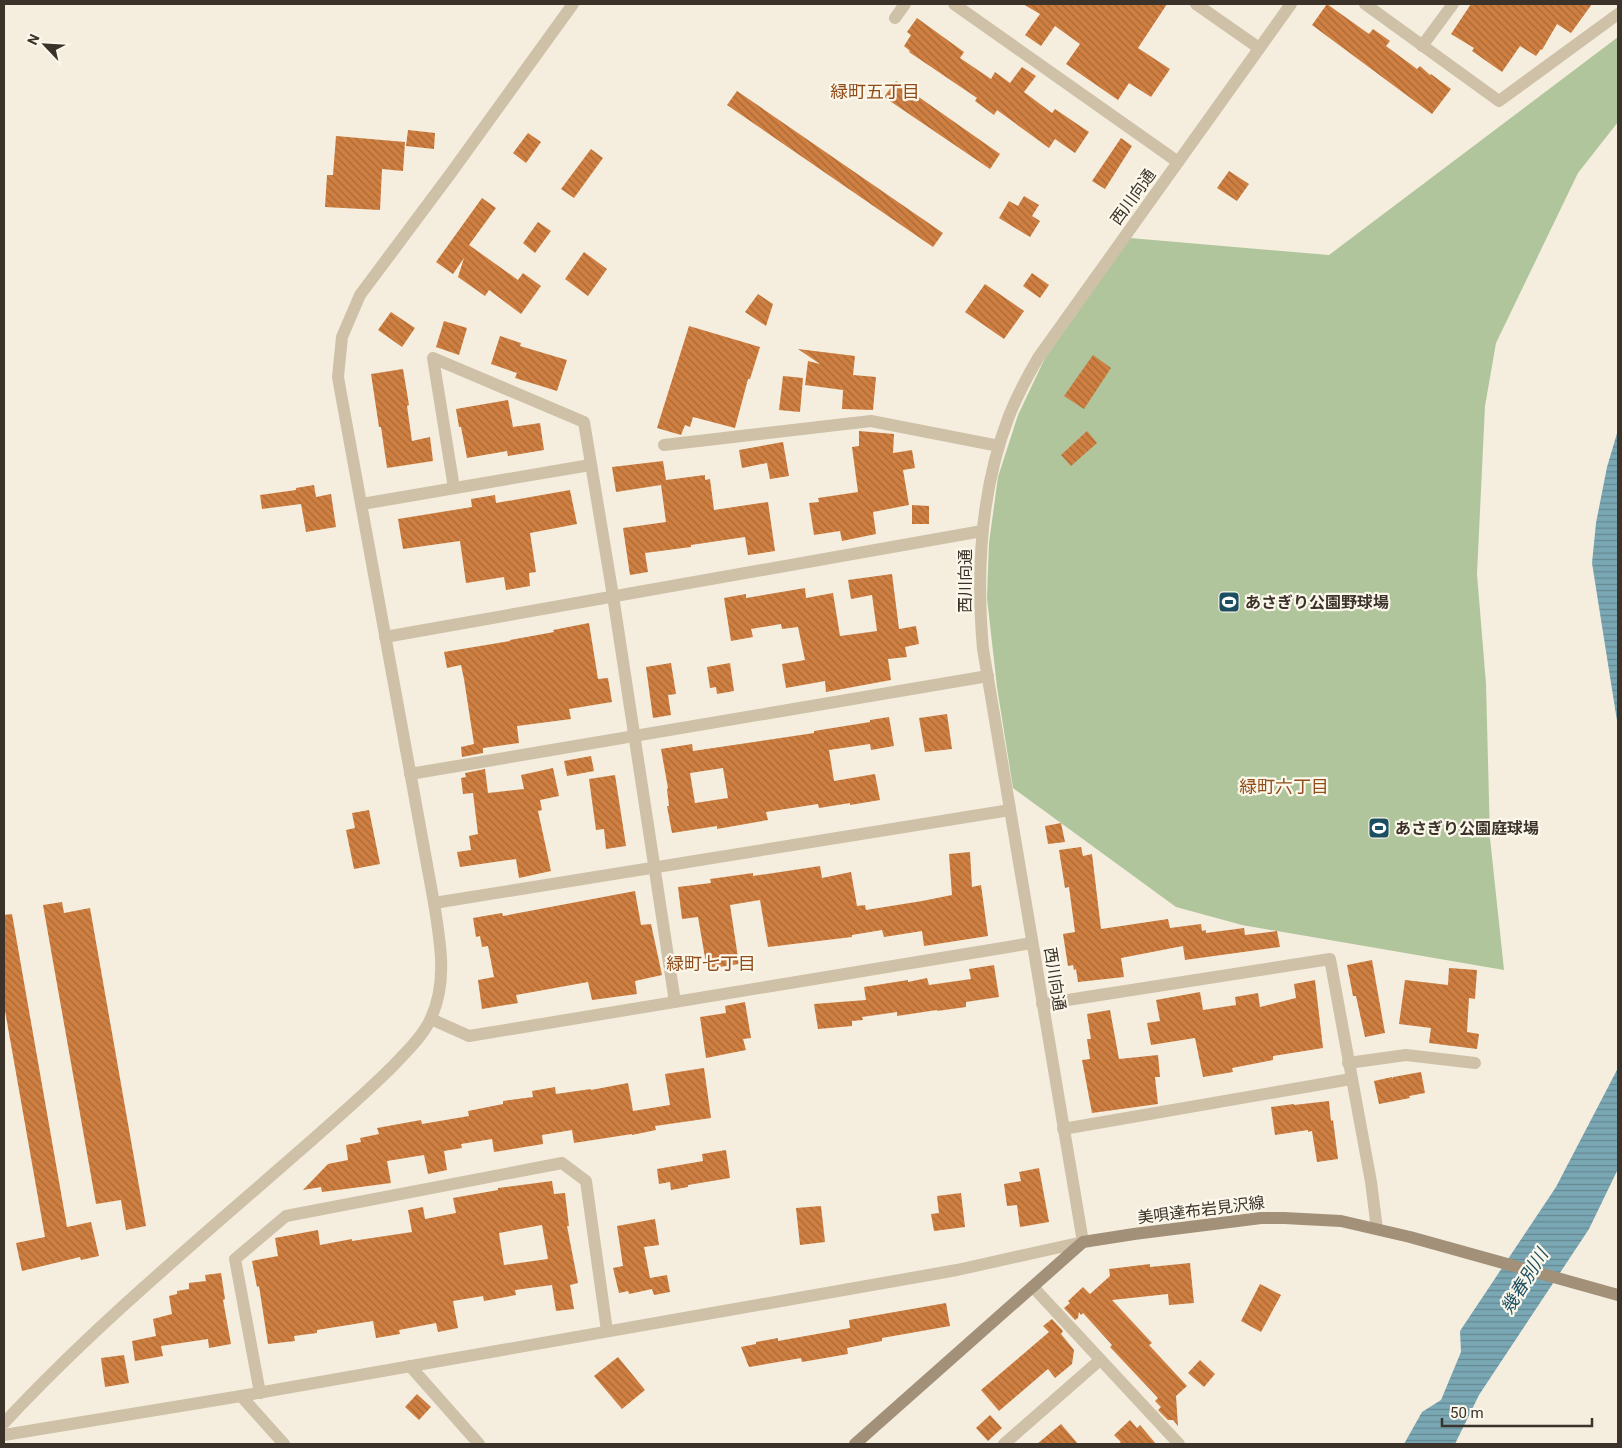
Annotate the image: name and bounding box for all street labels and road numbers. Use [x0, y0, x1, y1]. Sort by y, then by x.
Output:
street label: 西川向通 [1107, 166, 1159, 228]
street label: 西川向通 [956, 549, 975, 613]
street label: 西川向通 [1041, 946, 1069, 1012]
street label: 美唄達布岩見沢線 [1136, 1193, 1266, 1227]

